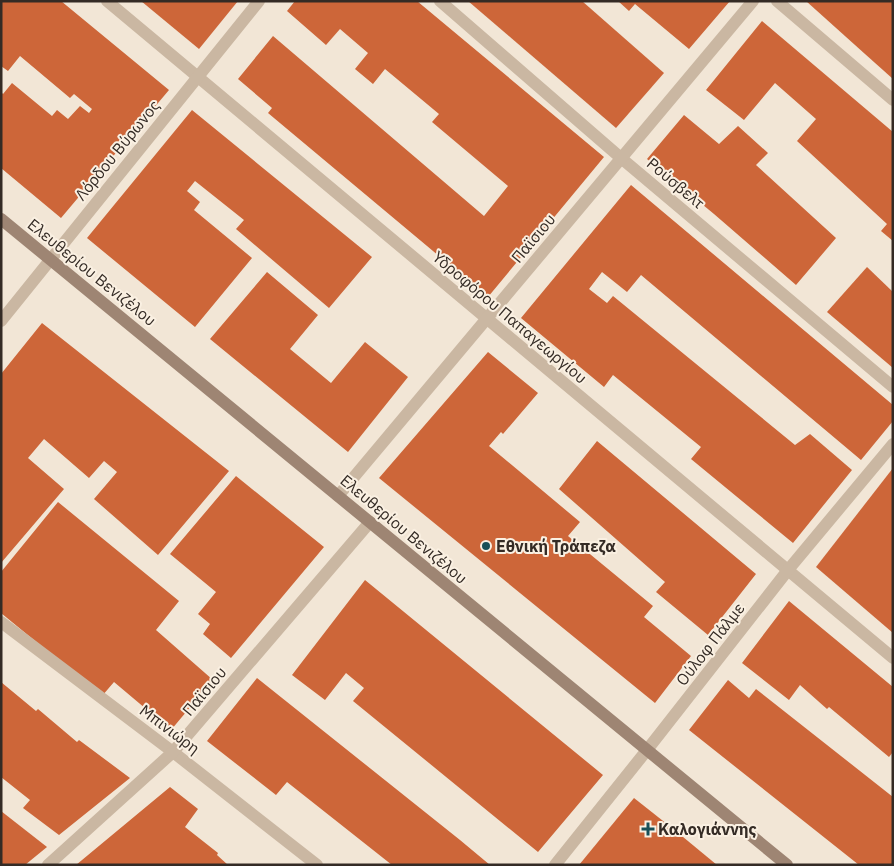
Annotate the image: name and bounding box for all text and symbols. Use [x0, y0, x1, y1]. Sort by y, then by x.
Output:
street label: Λόρδου Βύρωνος [70, 96, 164, 204]
street label: Ρούσβελτ [643, 153, 709, 213]
street label: Παϊσιου [507, 209, 559, 267]
street label: Ελευθερίου Βενιζέλου [24, 214, 160, 330]
street label: Υδροφόρου Παπαγεωργίου [429, 246, 591, 388]
street label: Ελευθερίου Βενιζέλου [336, 470, 472, 588]
place label: Εθνική Τράπεζα [496, 536, 616, 556]
marker: Εθνική Τράπεζα [480, 540, 492, 552]
street label: Ούλοφ Πάλμε [671, 599, 749, 689]
street label: Παϊσιου [178, 662, 230, 720]
street label: Μπινιώρη [136, 700, 204, 758]
place label: Καλογιάννης [658, 819, 757, 839]
marker: Καλογιάννης [642, 823, 654, 835]

